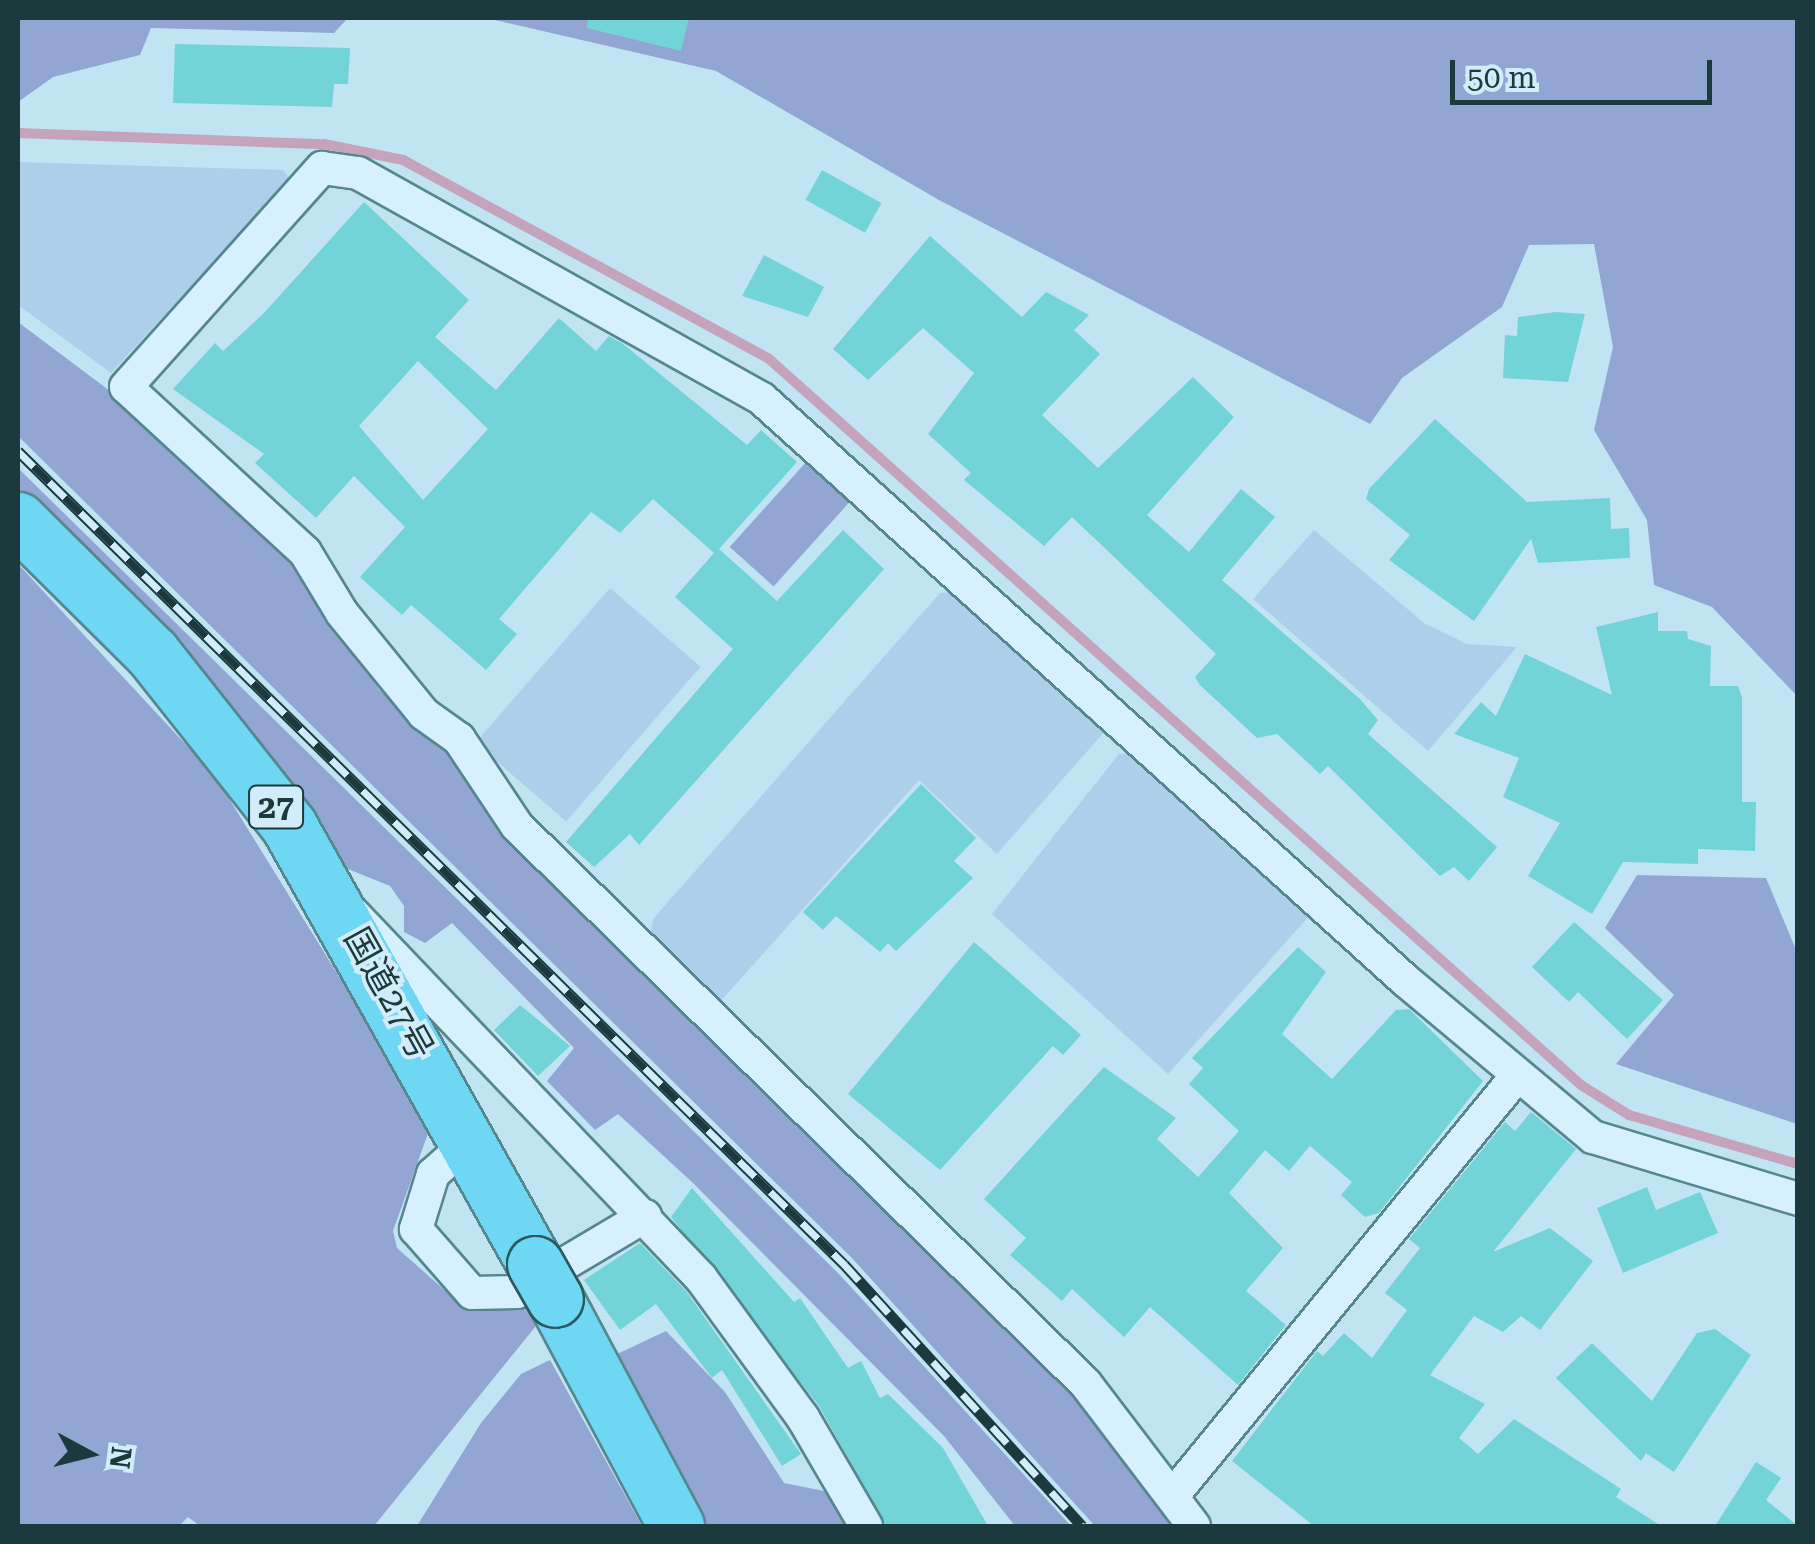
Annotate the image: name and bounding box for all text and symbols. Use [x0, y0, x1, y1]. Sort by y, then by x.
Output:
scale bar [1455, 40, 1718, 102]
text: 50 m [1467, 60, 1536, 95]
road number: 27 [246, 780, 306, 834]
street label: 国道27号 [335, 921, 441, 1067]
north arrow [40, 1404, 140, 1504]
text: N [103, 1445, 138, 1470]

